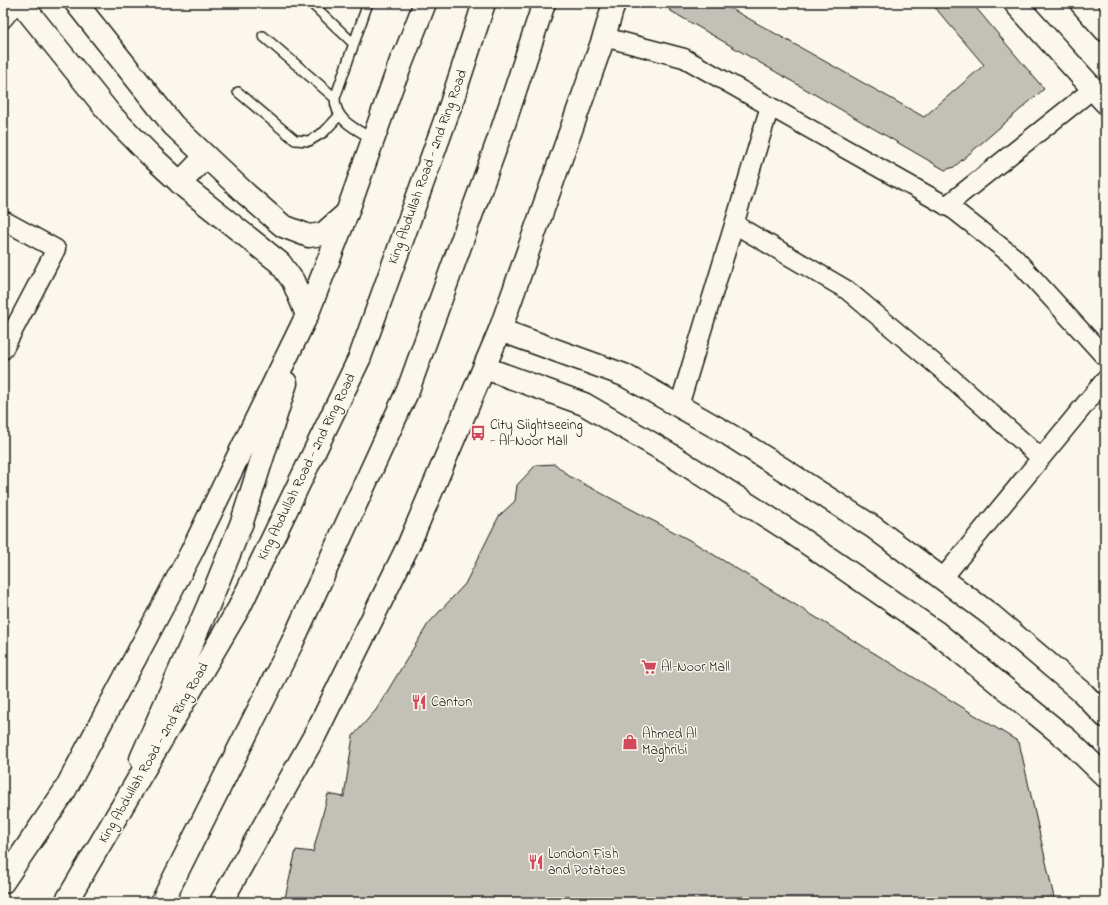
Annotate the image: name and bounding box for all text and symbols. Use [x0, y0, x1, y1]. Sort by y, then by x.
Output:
street label: King Abdullah Road - 2nd Ring Road [383, 67, 474, 268]
street label: King Abdullah Road - 2nd Ring Road [252, 370, 362, 564]
place label: City Siightseeing - Al-Noor Mall [490, 415, 583, 452]
bus stop icon: City Siightseeing - Al-Noor Mall [469, 424, 487, 442]
place label: Al-Noor Mall [661, 657, 730, 678]
supermarket icon: Al-Noor Mall [640, 658, 658, 676]
street label: King Abdullah Road - 2nd Ring Road [94, 659, 215, 848]
place label: Canton [431, 692, 472, 713]
restaurant icon: Canton [410, 693, 428, 711]
place label: Ahmed Al Maghribi [642, 724, 697, 762]
shop icon: Ahmed Al Maghribi [621, 733, 639, 751]
place label: London Fish and Potatoes [548, 844, 626, 881]
restaurant icon: London Fish and Potatoes [527, 853, 545, 871]

